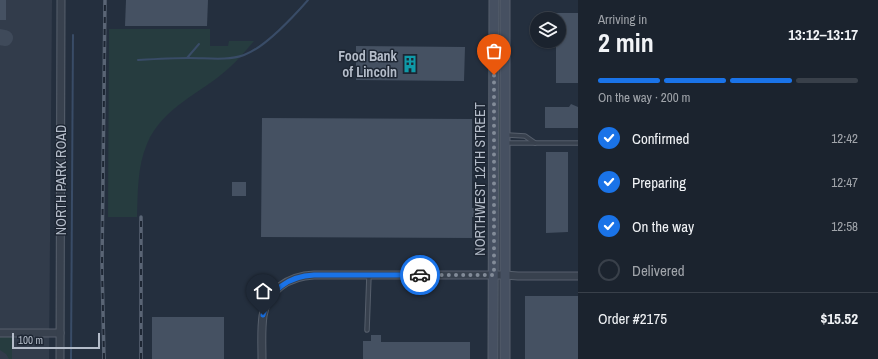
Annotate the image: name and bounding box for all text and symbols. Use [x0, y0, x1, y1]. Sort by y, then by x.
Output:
text: Arriving in [598, 11, 647, 28]
map controls [530, 12, 566, 48]
button: layers [530, 12, 566, 48]
text: 13:12–13:17 [788, 24, 858, 45]
text: 2 min [598, 25, 654, 60]
pin [477, 34, 511, 75]
icon: bag [483, 40, 505, 62]
place label: Food Bank of Lincoln [338, 47, 398, 81]
building icon: Food Bank of Lincoln [400, 54, 420, 74]
text: On the way · 200 m [598, 89, 690, 106]
street label: NORTHWEST 12TH STREET [471, 102, 489, 256]
street label: NORTH PARK ROAD [52, 125, 70, 235]
icon: check [598, 127, 620, 149]
text: Confirmed [632, 128, 689, 149]
text: 12:42 [831, 130, 858, 147]
icon: check [598, 171, 620, 193]
text: Preparing [632, 172, 686, 193]
text: 12:47 [831, 174, 858, 191]
icon: check [598, 215, 620, 237]
text: On the way [632, 216, 694, 237]
text: 12:58 [831, 218, 858, 235]
courier [400, 255, 440, 295]
text: Delivered [632, 260, 685, 281]
icon: car [409, 264, 431, 286]
pin [246, 274, 280, 315]
icon: home [252, 280, 274, 302]
text: Order #2175 [598, 308, 667, 329]
text: $15.52 [820, 308, 858, 329]
scale bar [12, 331, 100, 350]
text: 100 m [18, 333, 43, 347]

